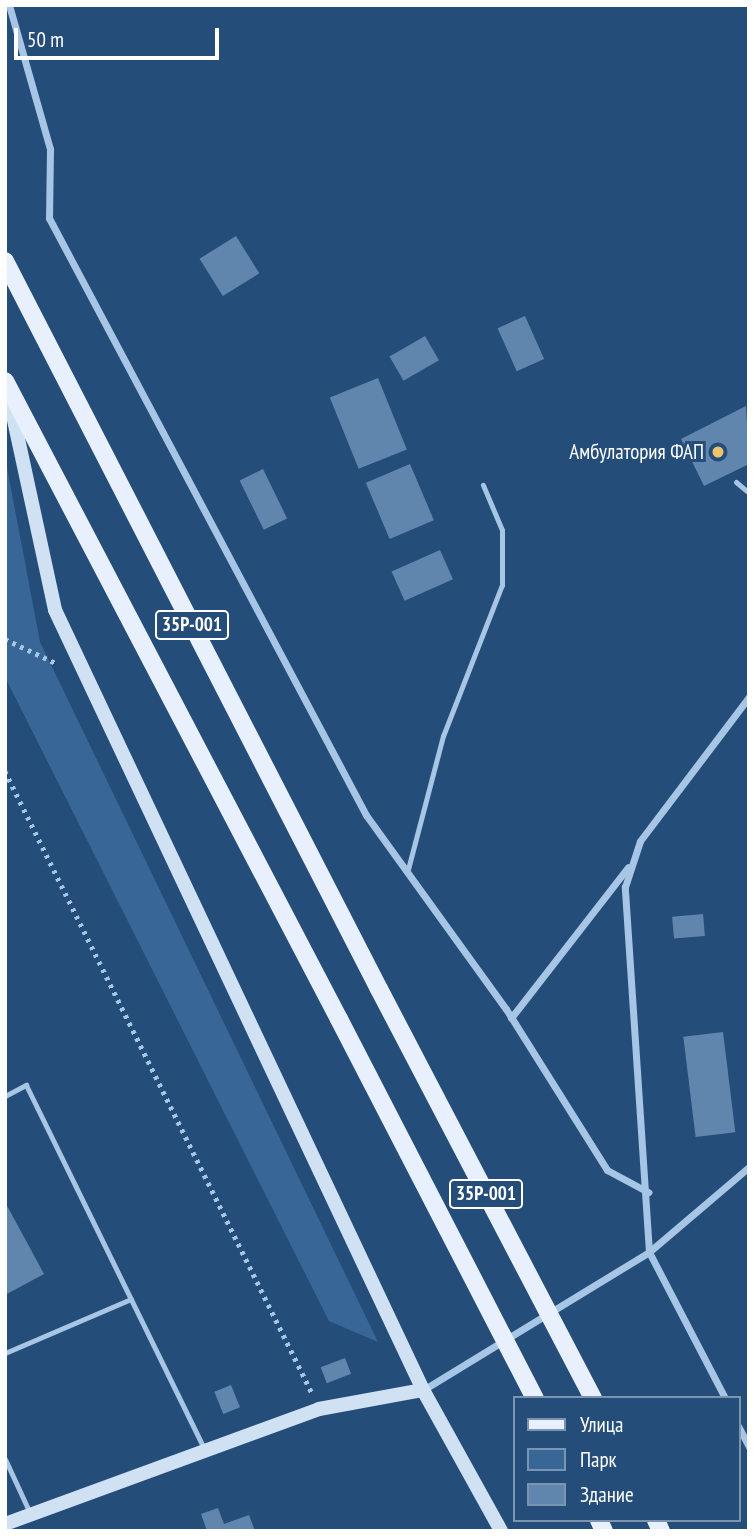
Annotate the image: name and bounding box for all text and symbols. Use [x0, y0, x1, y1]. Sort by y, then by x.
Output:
scale bar [18, 14, 222, 58]
text: 50 m [27, 26, 64, 53]
place label: Амбулатория ФАП [569, 439, 704, 465]
marker: Амбулатория ФАП [710, 444, 726, 460]
road number: 35Р-001 [154, 610, 230, 640]
road number: 35Р-001 [448, 1178, 524, 1210]
legend [512, 1396, 740, 1522]
text: Улица [580, 1411, 623, 1438]
text: Парк [580, 1446, 617, 1473]
text: Здание [580, 1481, 634, 1508]

